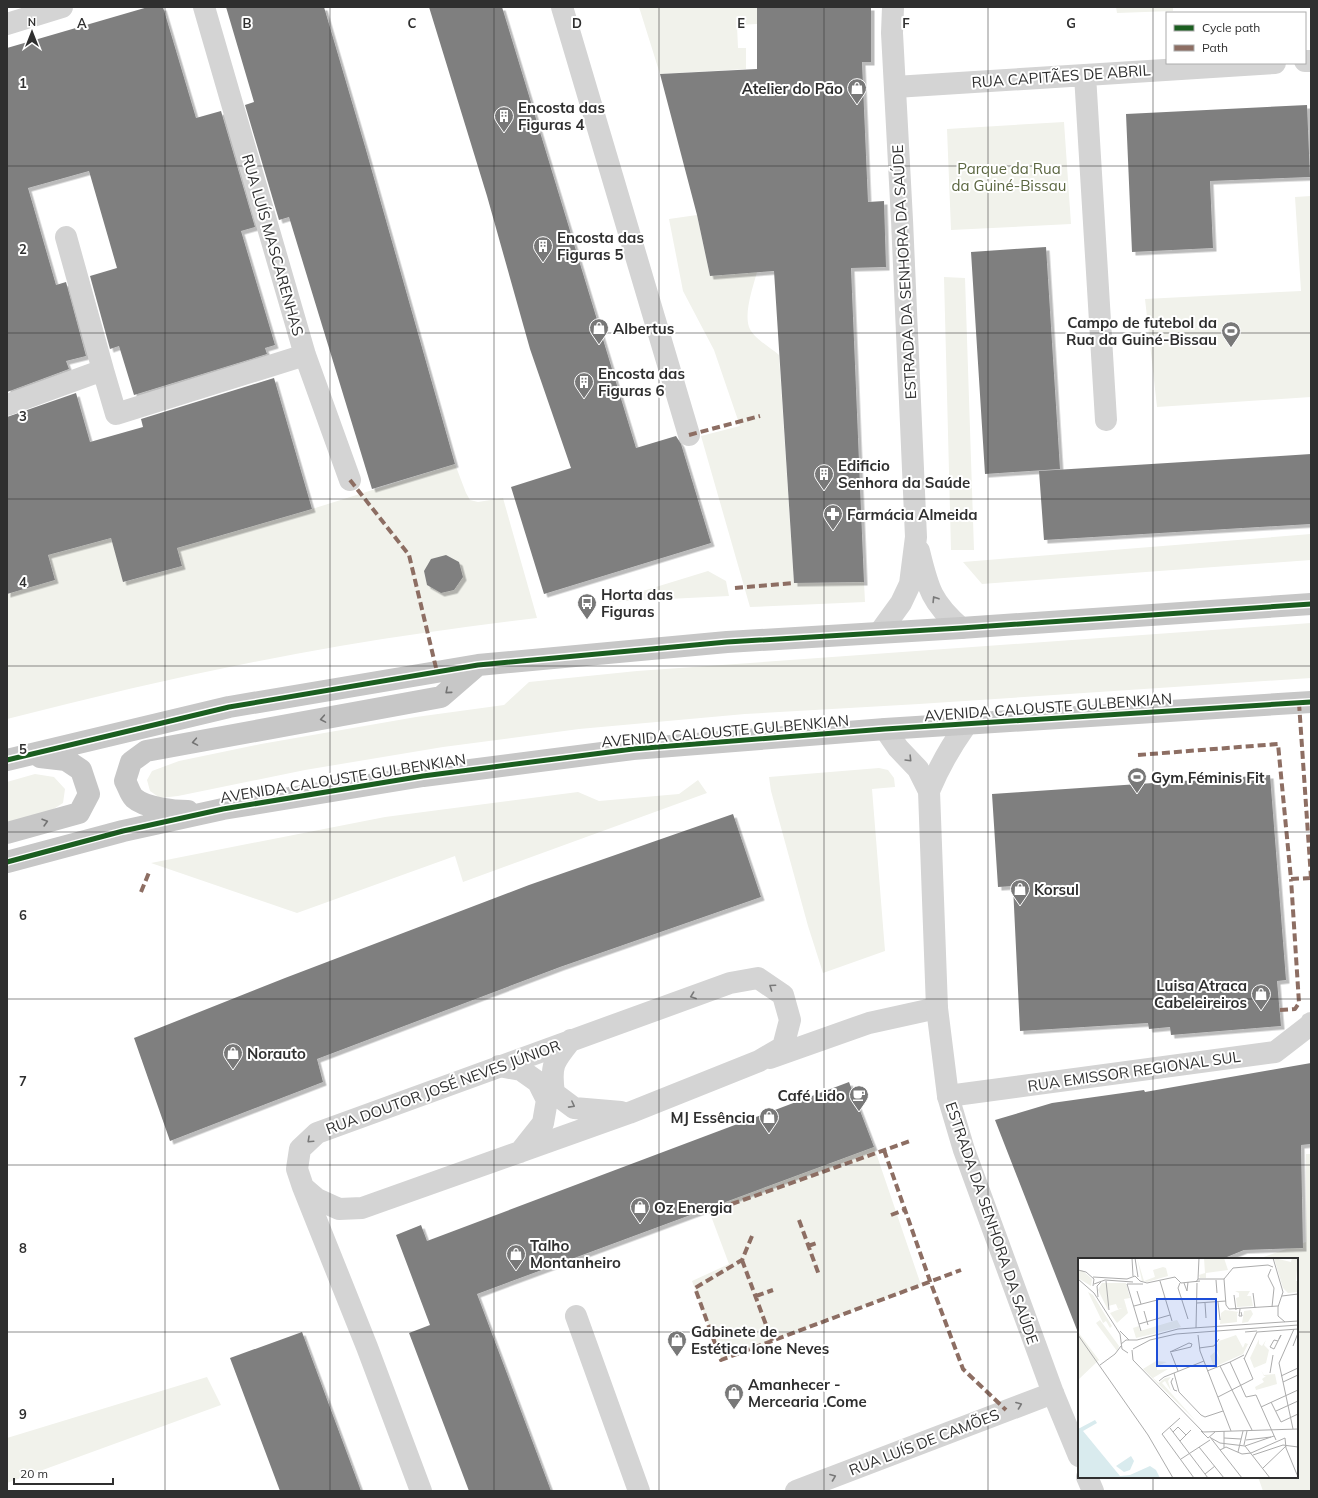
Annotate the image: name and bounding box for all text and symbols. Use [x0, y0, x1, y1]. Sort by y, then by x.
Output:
north arrow [12, 12, 52, 52]
legend [1166, 12, 1306, 64]
text: N [28, 15, 36, 29]
text: A [77, 15, 87, 31]
text: B [243, 15, 252, 31]
text: C [408, 15, 417, 31]
text: D [572, 15, 582, 31]
text: E [737, 15, 745, 31]
text: F [902, 15, 910, 31]
text: G [1066, 15, 1076, 31]
text: Cycle path [1202, 20, 1260, 35]
text: Path [1202, 40, 1228, 55]
street label: RUA CAPITÃES DE ABRIL [971, 60, 1151, 92]
text: 1 [19, 75, 27, 91]
shop icon: Atelier do Pão [846, 77, 868, 105]
place label: Atelier do Pão [742, 79, 843, 98]
place label: Encosta das Figuras 4 [518, 98, 605, 134]
building icon: Encosta das Figuras 4 [493, 105, 515, 133]
street label: ESTRADA DA SENHORA DA SAÚDE [888, 144, 920, 400]
street label: RUA LUÍS MASCARENHAS [238, 152, 308, 338]
park label: Parque da Rua da Guiné-Bissau [952, 159, 1066, 195]
place label: Encosta das Figuras 5 [557, 228, 644, 264]
building icon: Encosta das Figuras 5 [532, 235, 554, 263]
text: 2 [19, 241, 27, 257]
place label: Campo de futebol da Rua da Guiné-Bissau [1066, 313, 1217, 349]
shop icon: Albertus [588, 317, 610, 345]
place label: Albertus [613, 319, 674, 338]
sports icon: Campo de futebol da Rua da Guiné-Bissau [1220, 320, 1242, 348]
place label: Encosta das Figuras 6 [598, 364, 685, 400]
building icon: Encosta das Figuras 6 [573, 371, 595, 399]
text: 3 [19, 408, 27, 424]
place label: Edificio Senhora da Saúde [838, 456, 970, 492]
building icon: Edificio Senhora da Saúde [813, 463, 835, 491]
pharmacy icon: Farmácia Almeida [822, 503, 844, 531]
place label: Farmácia Almeida [847, 505, 978, 524]
text: 4 [19, 574, 27, 590]
place label: Horta das Figuras [601, 585, 673, 621]
bus stop icon: Horta das Figuras [576, 592, 598, 620]
one-way arrow [933, 596, 940, 603]
one-way arrow [446, 686, 453, 693]
street label: AVENIDA CALOUSTE GULBENKIAN [923, 689, 1173, 725]
street label: AVENIDA CALOUSTE GULBENKIAN [600, 711, 850, 751]
one-way arrow [319, 714, 326, 723]
one-way arrow [192, 738, 198, 746]
text: 5 [19, 741, 27, 757]
street label: AVENIDA CALOUSTE GULBENKIAN [219, 749, 467, 807]
one-way arrow [904, 754, 912, 762]
sports icon: Gym Féminis Fit [1126, 766, 1148, 794]
place label: Gym Féminis Fit [1151, 768, 1265, 787]
one-way arrow [41, 818, 48, 827]
shop icon: Korsul [1009, 878, 1031, 906]
place label: Korsul [1034, 880, 1079, 899]
text: 6 [19, 907, 27, 923]
place label: Luisa Atraca Cabeleireiros [1154, 976, 1247, 1012]
shop icon: Luisa Atraca Cabeleireiros [1250, 983, 1272, 1011]
one-way arrow [769, 984, 776, 992]
one-way arrow [690, 991, 697, 999]
street label: RUA DOUTOR JOSÉ NEVES JÚNIOR [323, 1036, 563, 1138]
shop icon: Norauto [222, 1042, 244, 1070]
place label: Norauto [247, 1044, 306, 1063]
street label: RUA EMISSOR REGIONAL SUL [1026, 1047, 1242, 1095]
text: 7 [19, 1073, 27, 1089]
cafe icon: Café Lido [848, 1084, 870, 1112]
place label: Café Lido [778, 1086, 845, 1105]
street label: ESTRADA DA SENHORA DA SAÚDE [942, 1099, 1043, 1347]
one-way arrow [568, 1101, 575, 1108]
shop icon: MJ Essência [758, 1106, 780, 1134]
place label: MJ Essência [670, 1108, 755, 1127]
one-way arrow [307, 1135, 315, 1142]
shop icon: Oz Energia [629, 1196, 651, 1224]
place label: Oz Energia [654, 1198, 732, 1217]
place label: Talho Montanheiro [530, 1236, 621, 1272]
text: 8 [19, 1240, 27, 1256]
shop icon: Talho Montanheiro [505, 1243, 527, 1271]
inset map [1078, 1258, 1298, 1478]
place label: Gabinete de Estética Ione Neves [691, 1322, 829, 1358]
shop icon: Gabinete de Estética Ione Neves [666, 1329, 688, 1357]
place label: Amanhecer - Mercearia .Come [748, 1375, 867, 1411]
shop icon: Amanhecer - Mercearia .Come [723, 1382, 745, 1410]
one-way arrow [1016, 1402, 1023, 1410]
street label: RUA LUÍS DE CAMÕES [846, 1405, 1002, 1479]
text: 9 [19, 1406, 27, 1422]
scale bar [14, 1460, 113, 1486]
text: 20 m [20, 1466, 48, 1481]
one-way arrow [829, 1474, 836, 1482]

